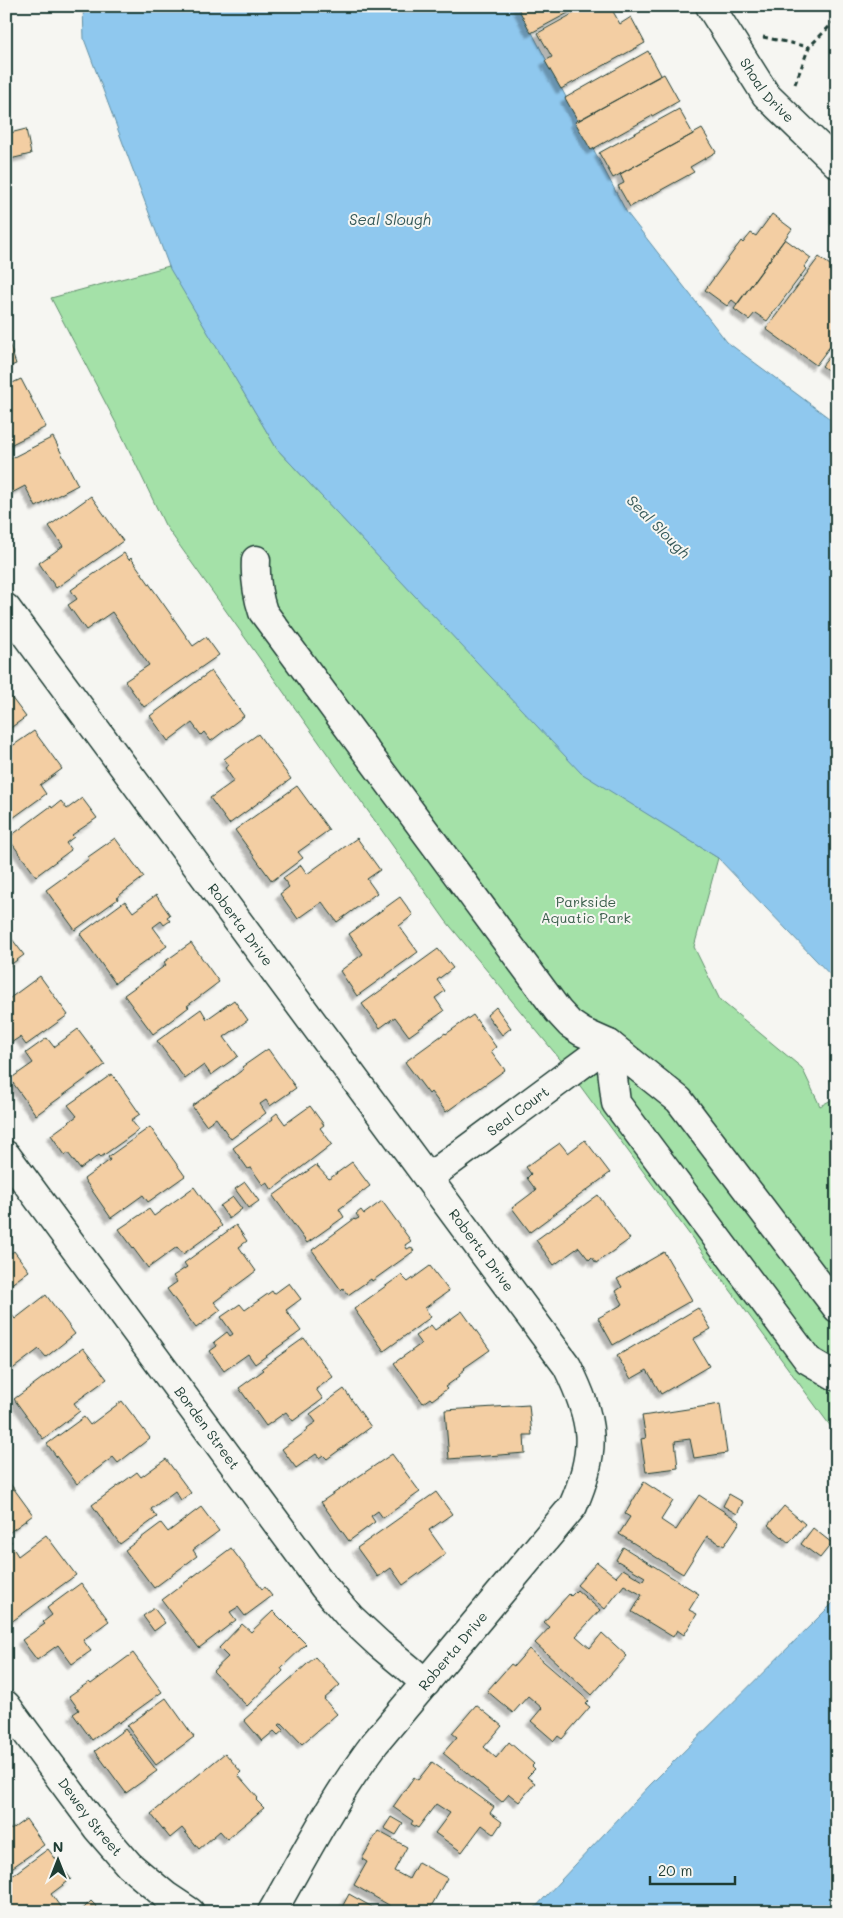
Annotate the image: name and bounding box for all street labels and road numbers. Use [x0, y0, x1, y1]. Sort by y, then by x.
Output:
street label: Shoal Drive [736, 54, 799, 126]
street label: Roberta Drive [204, 879, 278, 970]
street label: Seal Court [483, 1082, 552, 1140]
street label: Roberta Drive [445, 1205, 519, 1295]
street label: Borden Street [171, 1382, 244, 1473]
street label: Roberta Drive [414, 1607, 491, 1694]
street label: Dewey Street [54, 1774, 127, 1860]

